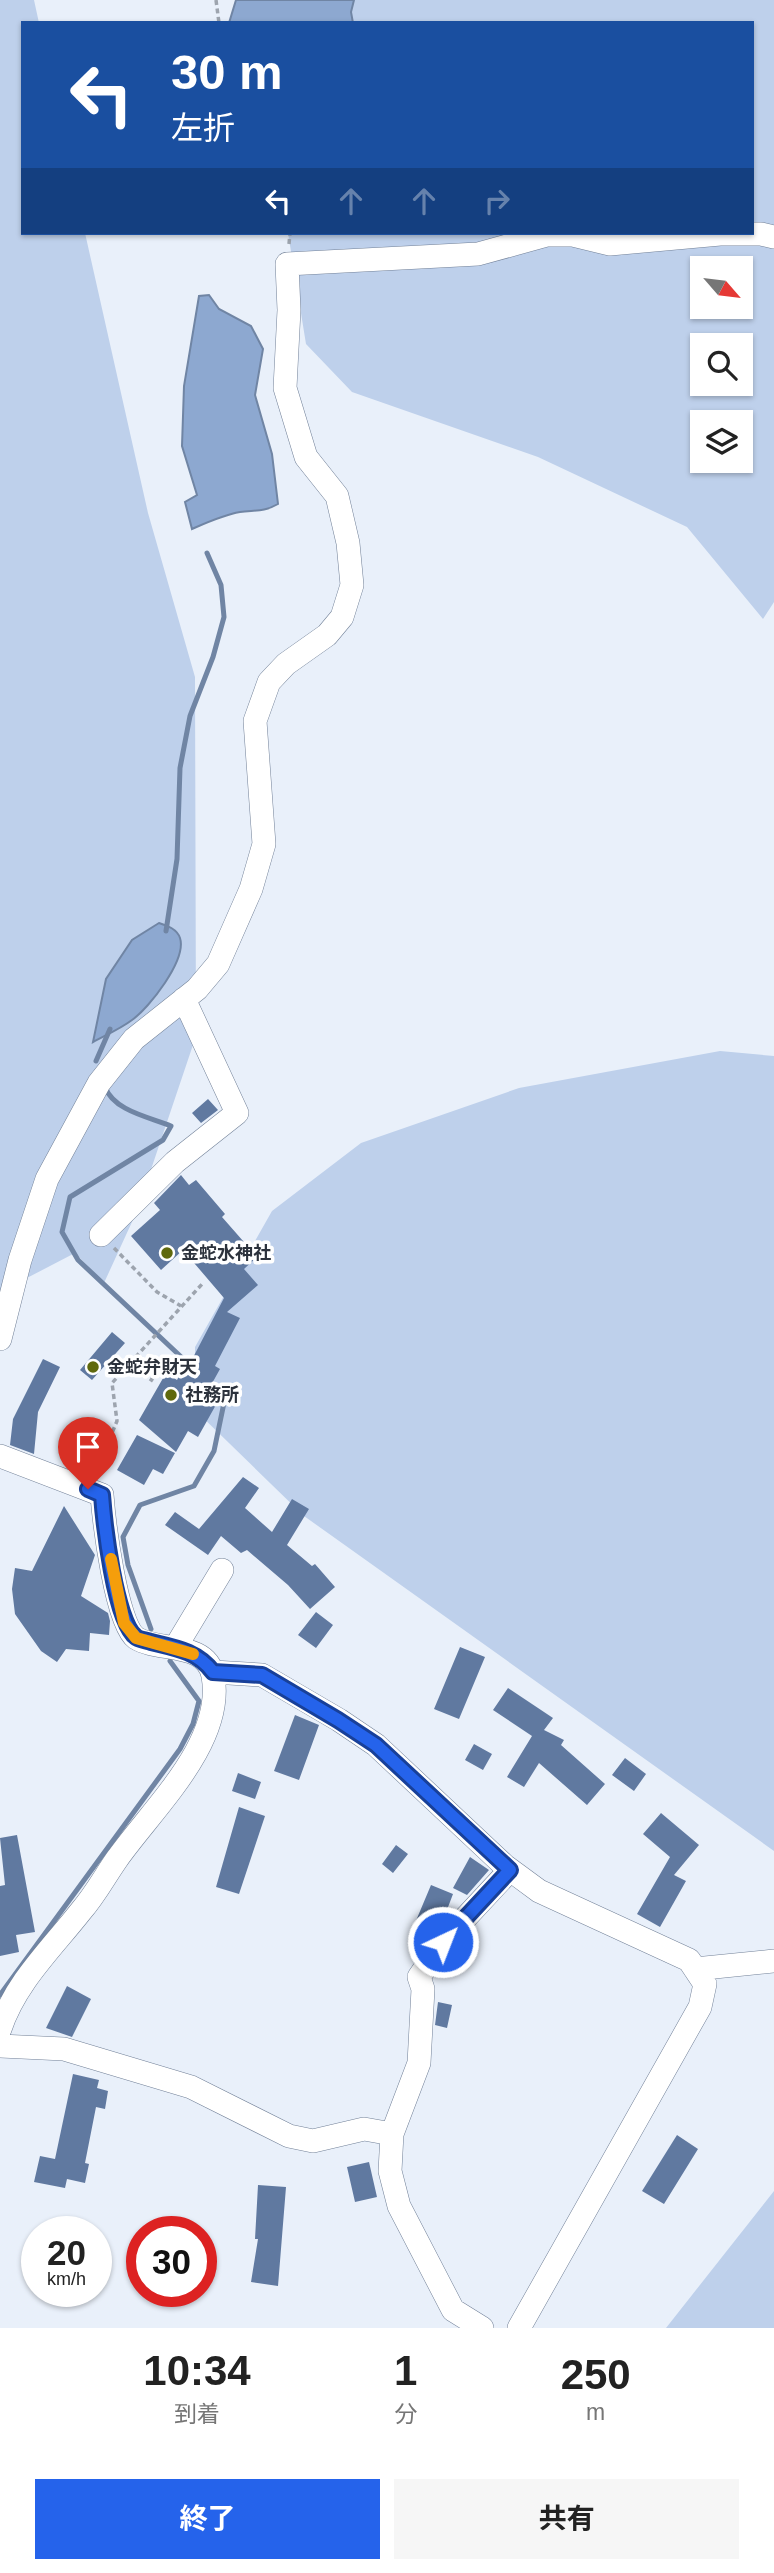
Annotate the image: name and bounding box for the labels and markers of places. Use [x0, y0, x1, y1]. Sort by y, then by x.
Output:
place label: 金蛇水神社 [181, 1243, 271, 1263]
marker: 金蛇水神社 [159, 1245, 175, 1261]
place label: 金蛇弁財天 [107, 1357, 197, 1377]
marker: 金蛇弁財天 [85, 1359, 101, 1375]
place label: 社務所 [185, 1385, 239, 1405]
marker: 社務所 [163, 1387, 179, 1403]
pin [58, 1417, 118, 1489]

